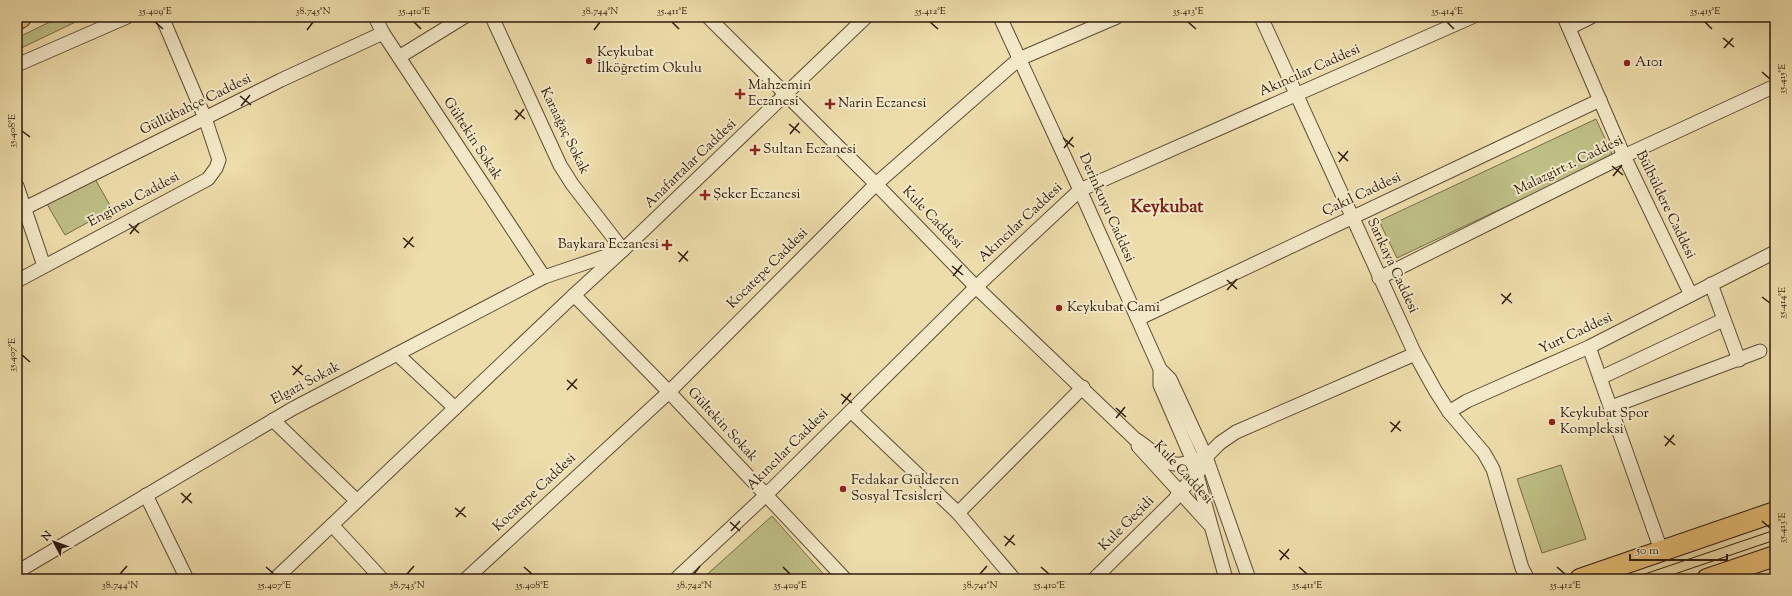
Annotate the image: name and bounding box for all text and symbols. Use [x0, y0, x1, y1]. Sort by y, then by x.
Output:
text: 35.409°E [138, 4, 172, 19]
text: 38.745°N [296, 4, 330, 19]
text: 35.410°E [398, 4, 430, 19]
text: 38.744°N [582, 4, 618, 19]
text: 35.411°E [657, 4, 687, 19]
text: 35.412°E [914, 4, 946, 19]
text: 35.413°E [1173, 4, 1204, 19]
text: 35.414°E [1431, 4, 1463, 19]
text: 35.415°E [1690, 4, 1720, 19]
street label: Akıncılar Caddesi [1256, 40, 1364, 102]
place label: Keykubat İlköğretim Okulu [597, 43, 702, 79]
place label: A101 [1635, 53, 1663, 73]
marker: Keykubat İlköğretim Okulu [584, 56, 594, 66]
marker: A101 [1622, 58, 1632, 68]
text: 35.415°E [1775, 64, 1790, 94]
street label: Güllübahçe Caddesi [137, 69, 255, 141]
place label: Mahzemin Eczanesi [748, 76, 811, 112]
street label: Karaağaç Sokak [534, 84, 594, 178]
marker: Mahzemin Eczanesi [735, 89, 745, 99]
street label: Gültekin Sokak [438, 94, 506, 185]
place label: Narin Eczanesi [838, 94, 927, 114]
marker: Narin Eczanesi [825, 99, 835, 109]
text: 35.408°E [5, 114, 20, 148]
street label: Anafartalar Caddesi [641, 115, 741, 213]
street label: Malazgirt 1. Caddesi [1511, 131, 1627, 201]
place label: Sultan Eczanesi [763, 140, 856, 160]
marker: Sultan Eczanesi [750, 145, 760, 155]
street label: Bülbüldere Caddesi [1630, 147, 1700, 263]
street label: Derinkuyu Caddesi [1073, 150, 1139, 266]
street label: Enginsu Caddesi [85, 167, 183, 233]
street label: Çakıl Caddesi [1319, 168, 1405, 222]
street label: Akıncılar Caddesi [974, 179, 1068, 267]
street label: Kule Caddesi [897, 182, 967, 254]
place label: Şeker Eczanesi [713, 185, 801, 205]
marker: Şeker Eczanesi [700, 190, 710, 200]
district label: Keykubat [1130, 195, 1204, 221]
street label: Sarıkaya Caddesi [1361, 215, 1423, 317]
street label: Kocatepe Caddesi [723, 224, 813, 314]
place label: Baykara Eczanesi [558, 235, 659, 255]
marker: Baykara Eczanesi [662, 240, 672, 250]
text: 35.414°E [1775, 287, 1790, 319]
place label: Keykubat Cami [1067, 298, 1160, 318]
marker: Keykubat Cami [1054, 303, 1064, 313]
street label: Yurt Caddesi [1536, 308, 1616, 360]
text: 35.407°E [5, 338, 20, 372]
street label: Elgazi Sokak [268, 357, 344, 411]
street label: Gültekin Sokak [682, 383, 762, 467]
street label: Akıncılar Caddesi [742, 404, 834, 496]
place label: Keykubat Spor Kompleksi [1560, 404, 1650, 440]
marker: Keykubat Spor Kompleksi [1547, 417, 1557, 427]
street label: Kule Caddesi [1148, 437, 1218, 509]
street label: Kocatepe Caddesi [489, 449, 581, 537]
place label: Fedakar Gülderen Sosyal Tesisleri [851, 471, 959, 507]
marker: Fedakar Gülderen Sosyal Tesisleri [838, 484, 848, 494]
street label: Kule Geçidi [1095, 492, 1159, 556]
text: 35.413°E [1775, 513, 1790, 544]
north arrow [34, 522, 74, 562]
text: N [38, 527, 56, 545]
scale bar [1630, 536, 1727, 562]
text: 50 m [1635, 542, 1659, 560]
text: 38.744°N [102, 578, 138, 593]
text: 35.407°E [257, 578, 291, 593]
text: 38.743°N [389, 578, 425, 593]
text: 35.408°E [515, 578, 549, 593]
text: 38.742°N [676, 578, 712, 593]
text: 35.409°E [773, 578, 807, 593]
text: 38.741°N [963, 578, 997, 593]
text: 35.410°E [1033, 578, 1065, 593]
text: 35.411°E [1292, 578, 1322, 593]
text: 35.412°E [1549, 578, 1581, 593]

